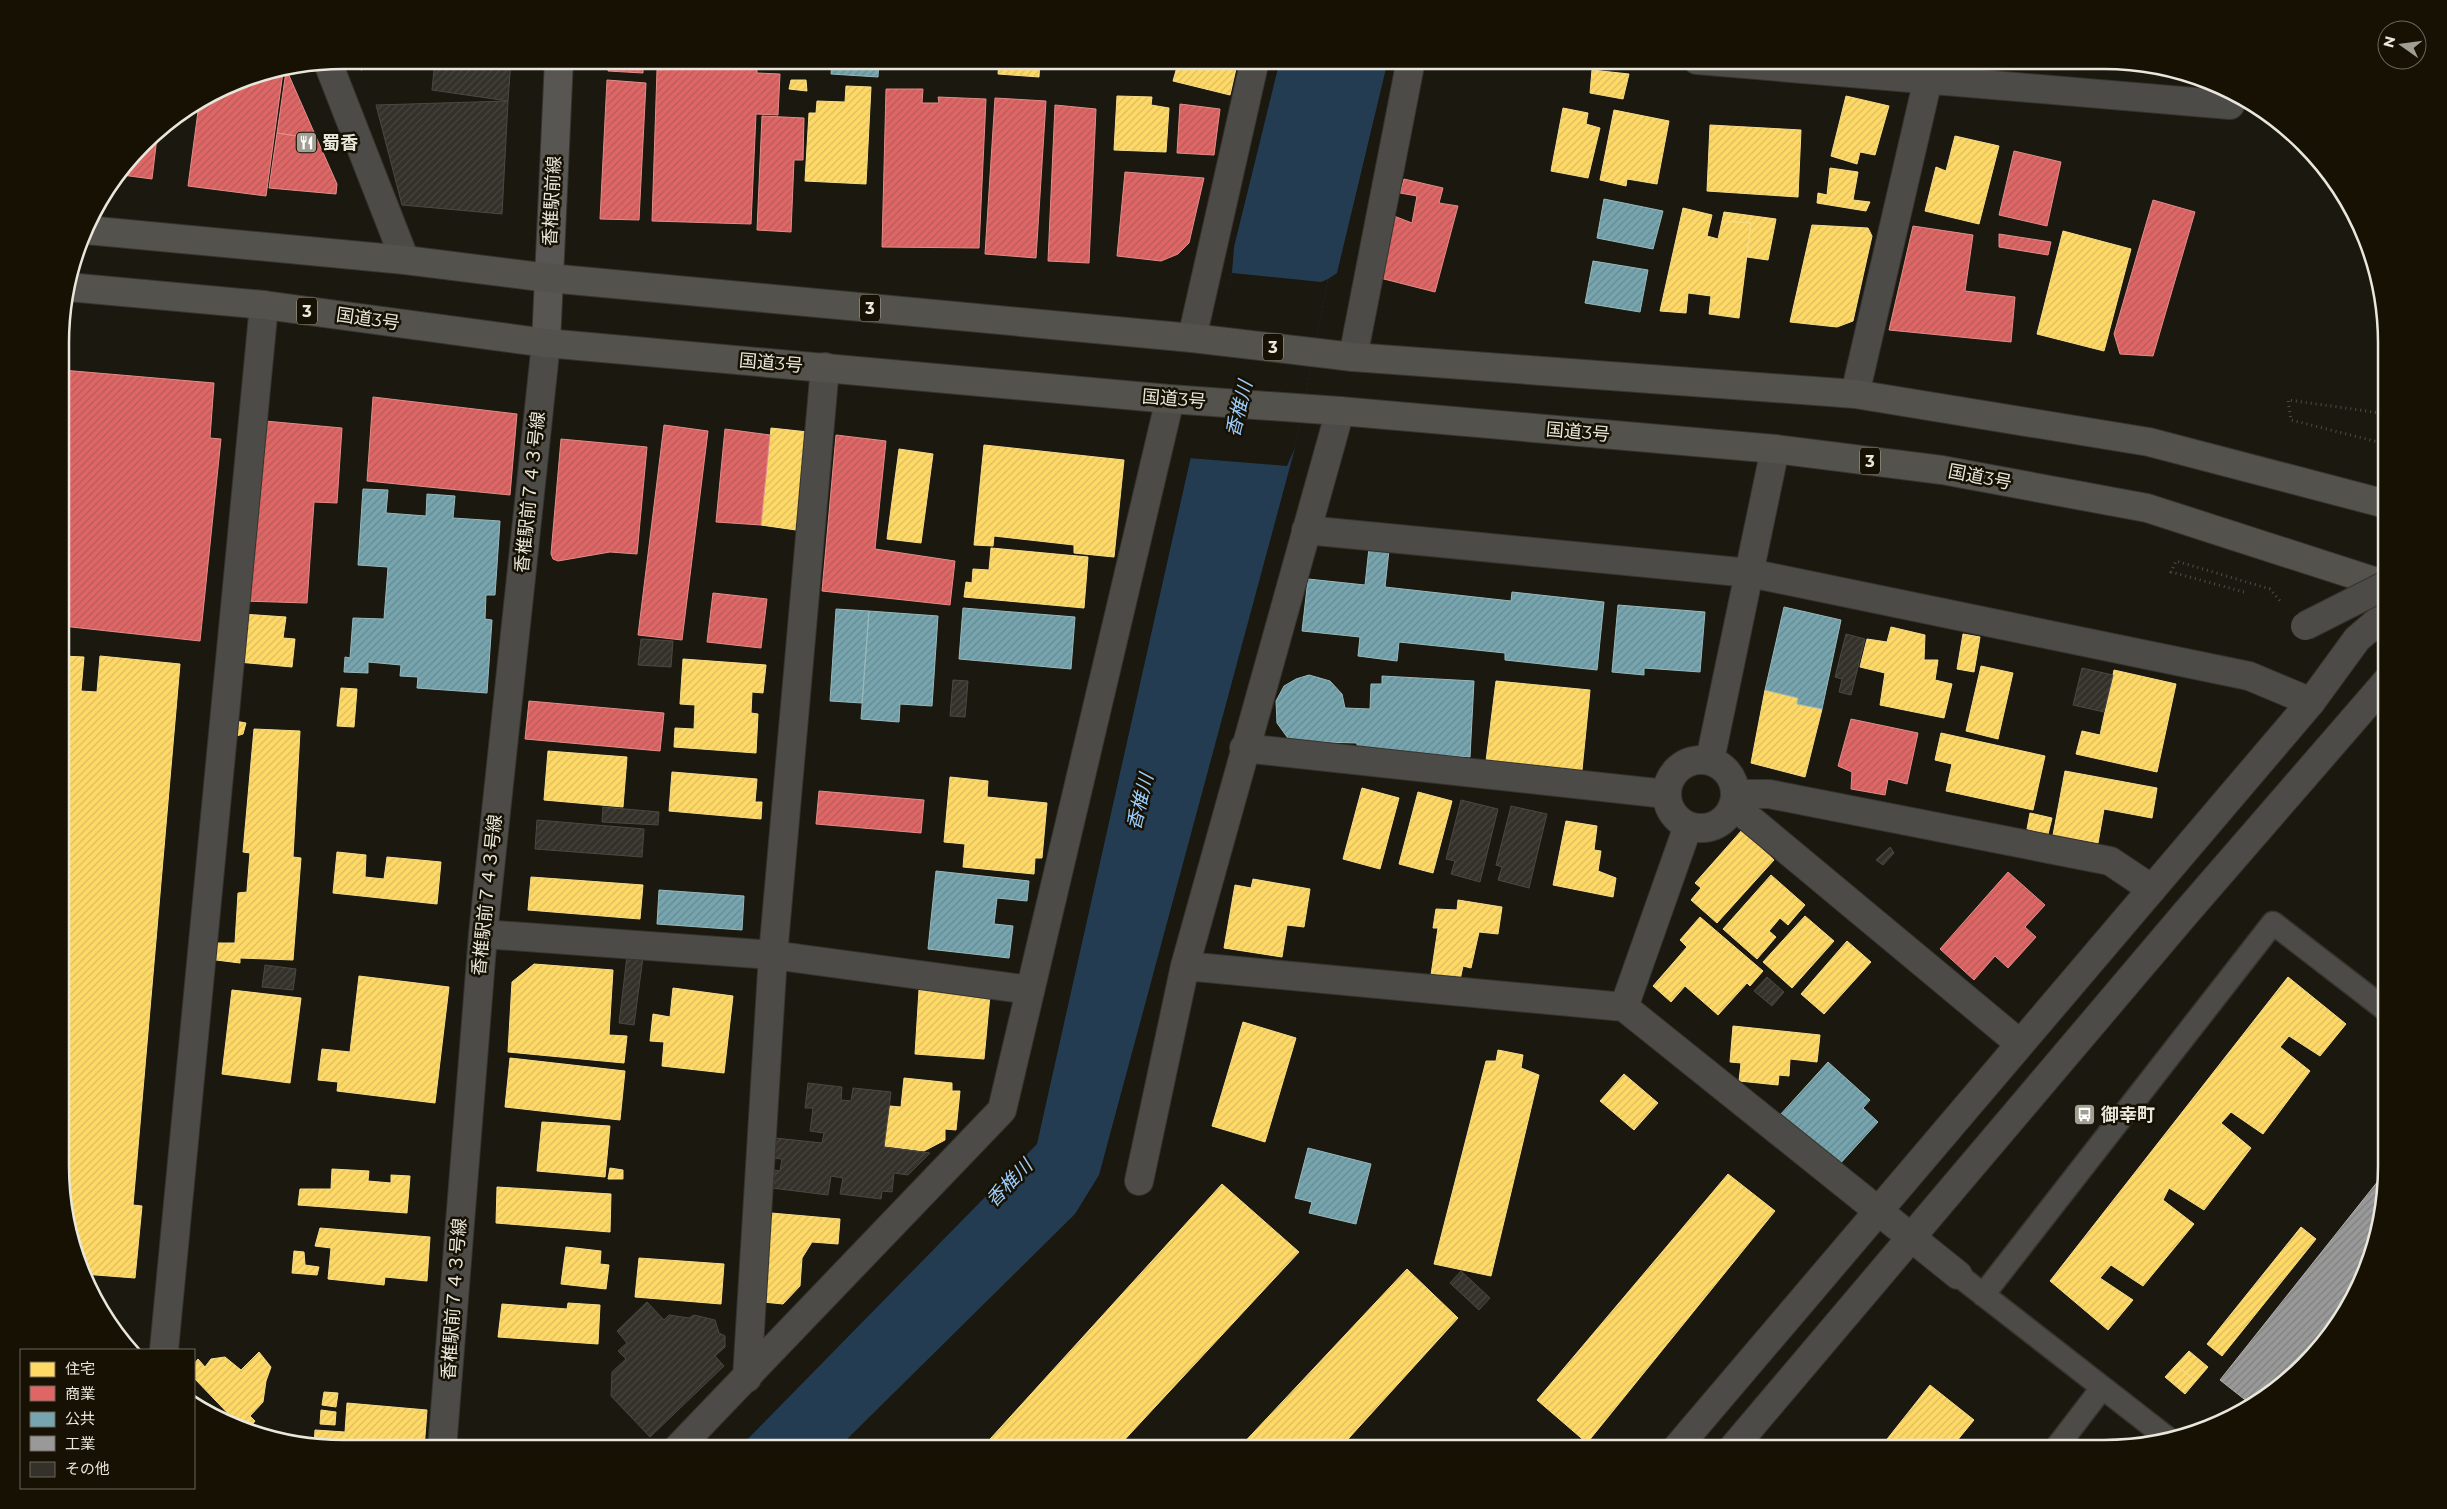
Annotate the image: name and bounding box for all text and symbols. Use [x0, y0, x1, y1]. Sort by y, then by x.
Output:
north arrow [2377, 20, 2427, 70]
text: N [2379, 34, 2399, 50]
restaurant icon: 蜀香 [294, 131, 318, 155]
place label: 蜀香 [322, 132, 358, 154]
street label: 香椎駅前線 [539, 155, 565, 247]
road number: 3 [860, 294, 880, 322]
road number: 3 [297, 298, 317, 324]
street label: 国道3号 [335, 304, 401, 334]
road number: 3 [1263, 334, 1283, 361]
street label: 国道3号 [738, 349, 804, 377]
water label: 香椎川 [1221, 377, 1258, 439]
street label: 国道3号 [1141, 385, 1207, 413]
street label: 香椎駅前７４３号線 [511, 410, 549, 574]
street label: 国道3号 [1545, 418, 1611, 446]
road number: 3 [1860, 448, 1880, 474]
street label: 国道3号 [1946, 460, 2014, 494]
water label: 香椎川 [1122, 770, 1159, 832]
street label: 香椎駅前７４３号線 [468, 813, 506, 977]
bus stop icon: 御幸町 [2073, 1103, 2097, 1127]
place label: 御幸町 [2100, 1104, 2155, 1126]
water label: 香椎川 [981, 1153, 1038, 1211]
street label: 香椎駅前７４３号線 [437, 1217, 471, 1381]
legend [20, 1349, 195, 1489]
text: 住宅 [65, 1359, 95, 1378]
text: 商業 [65, 1384, 95, 1403]
text: 公共 [65, 1409, 95, 1428]
text: 工業 [65, 1434, 95, 1453]
text: その他 [65, 1459, 110, 1478]

